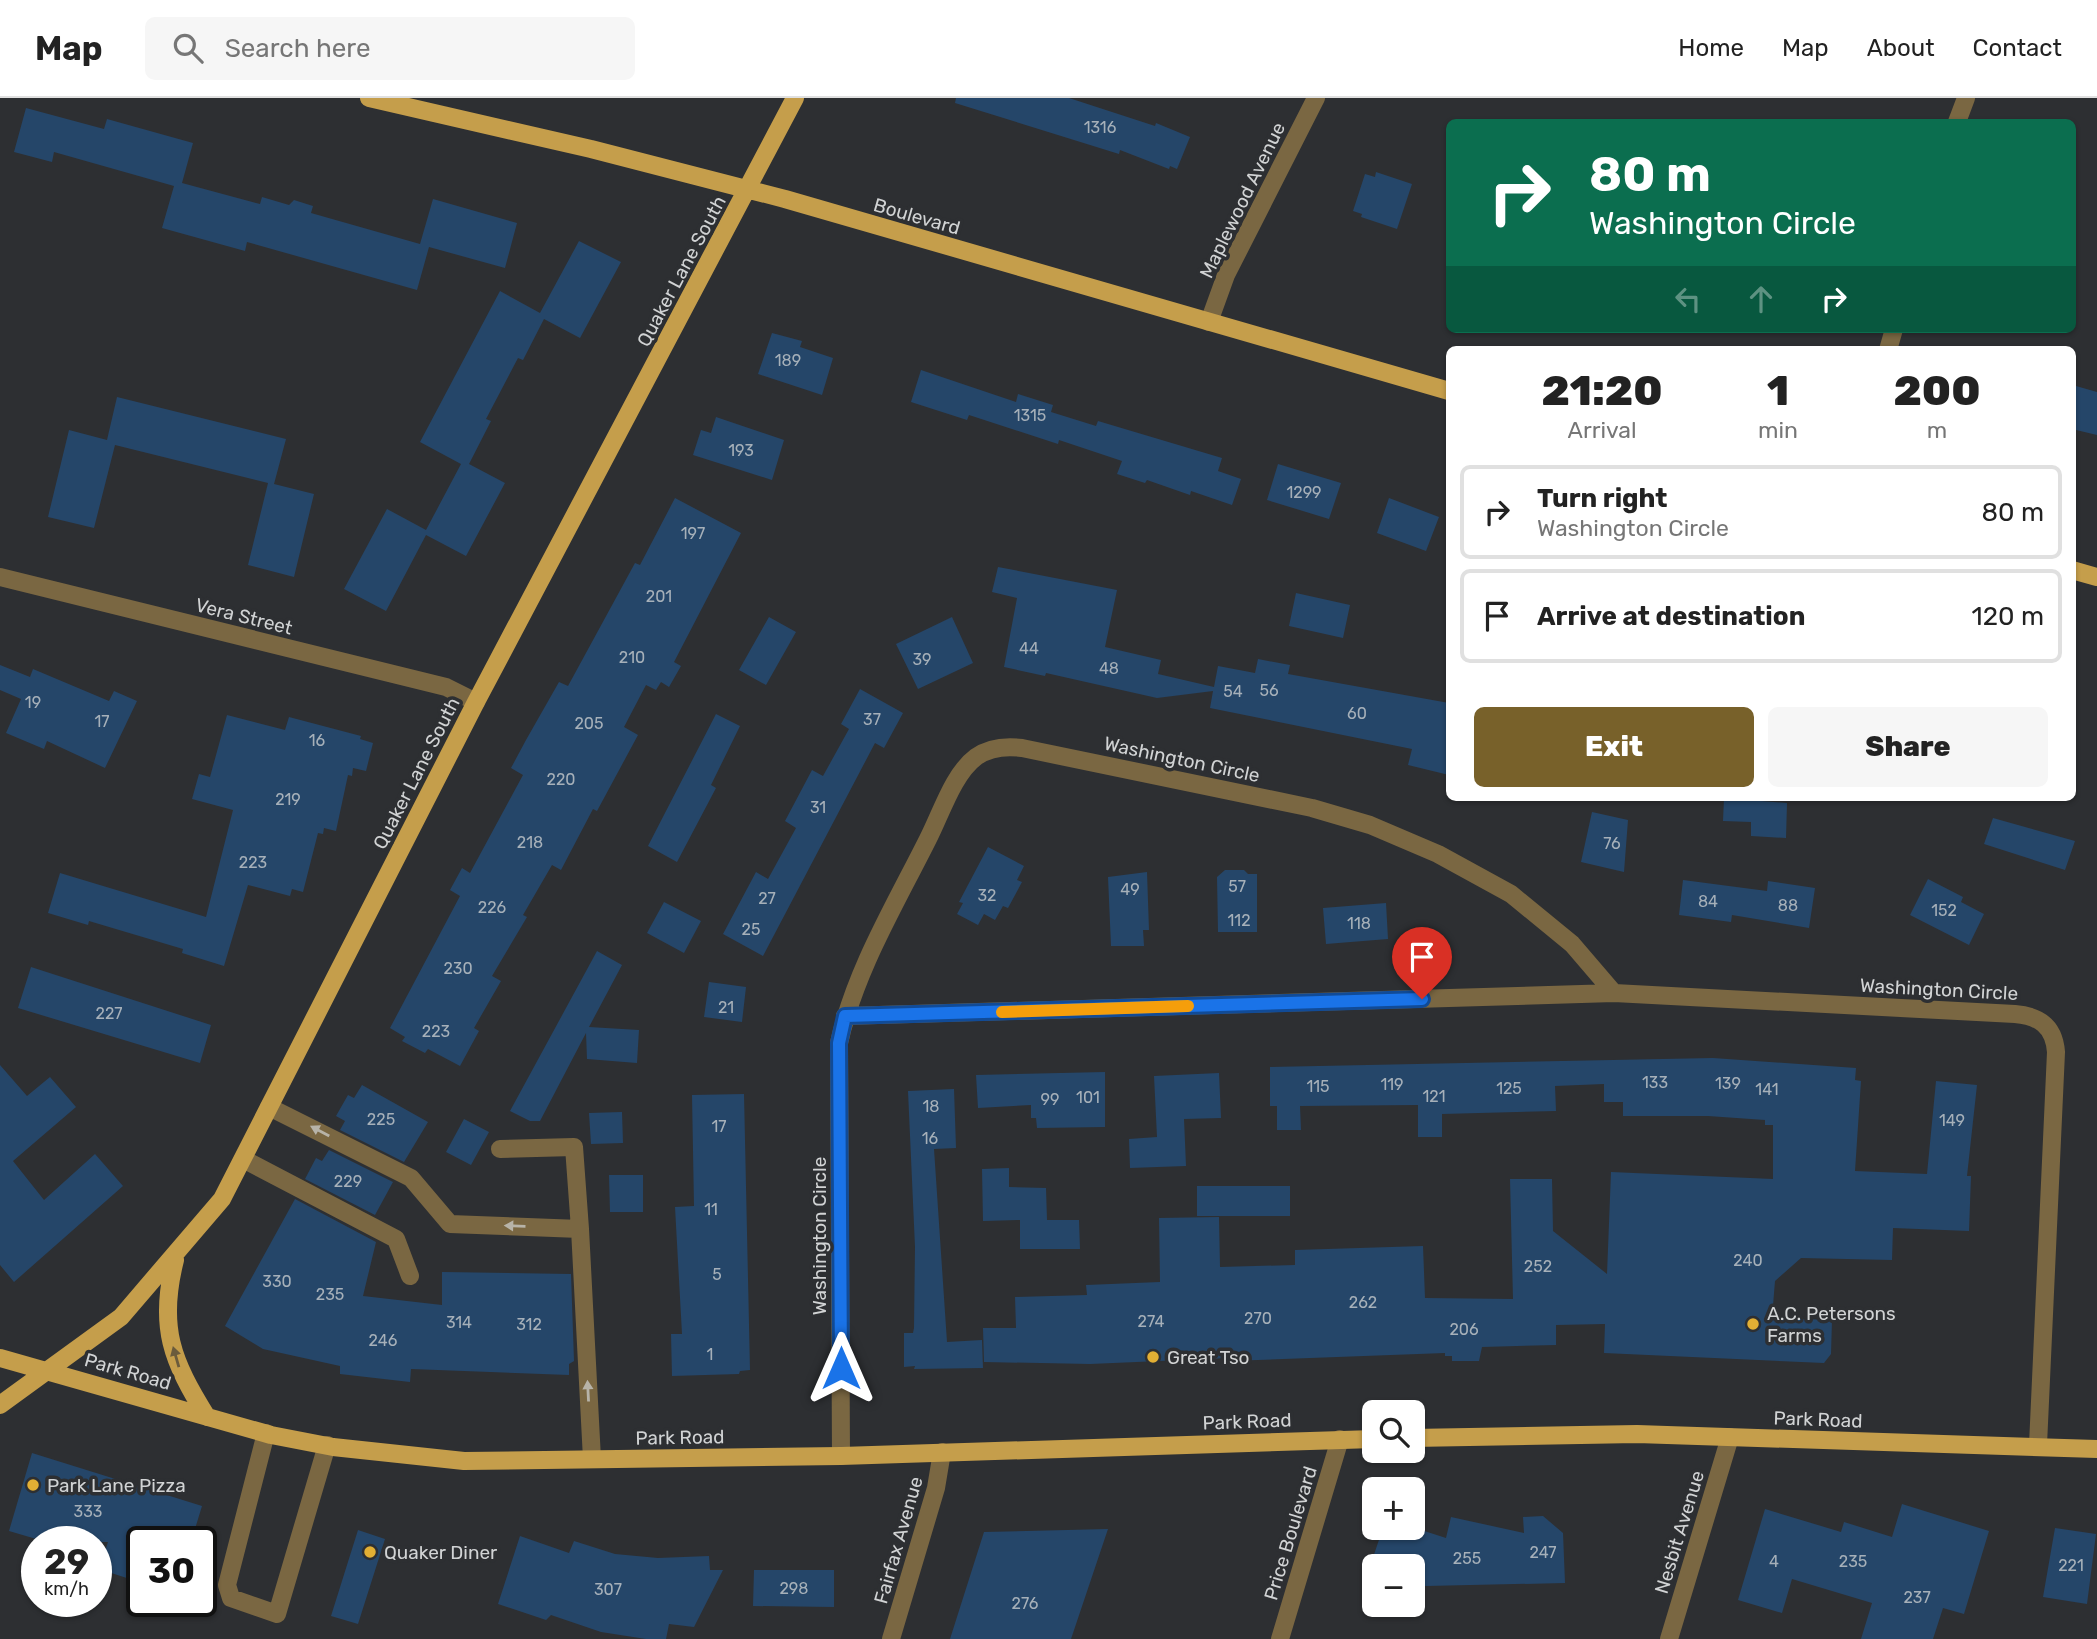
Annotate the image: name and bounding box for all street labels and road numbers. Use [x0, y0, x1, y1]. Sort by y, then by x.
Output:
street label: Maplewood Avenue [1195, 118, 1290, 282]
street label: Quaker Lane South [632, 192, 731, 351]
street label: Boulevard [871, 193, 963, 240]
street label: Vera Street [193, 593, 295, 640]
street label: Quaker Lane South [368, 693, 465, 853]
street label: Washington Circle [1102, 732, 1262, 787]
street label: Washington Circle [1859, 974, 2019, 1005]
street label: Washington Circle [808, 1157, 831, 1315]
street label: Park Road [82, 1348, 174, 1395]
street label: Park Road [1773, 1406, 1863, 1433]
street label: Park Road [1202, 1408, 1292, 1435]
street label: Park Road [635, 1425, 725, 1450]
street label: Price Boulevard [1259, 1463, 1322, 1603]
street label: Nesbit Avenue [1650, 1468, 1709, 1597]
street label: Fairfax Avenue [869, 1474, 928, 1606]

